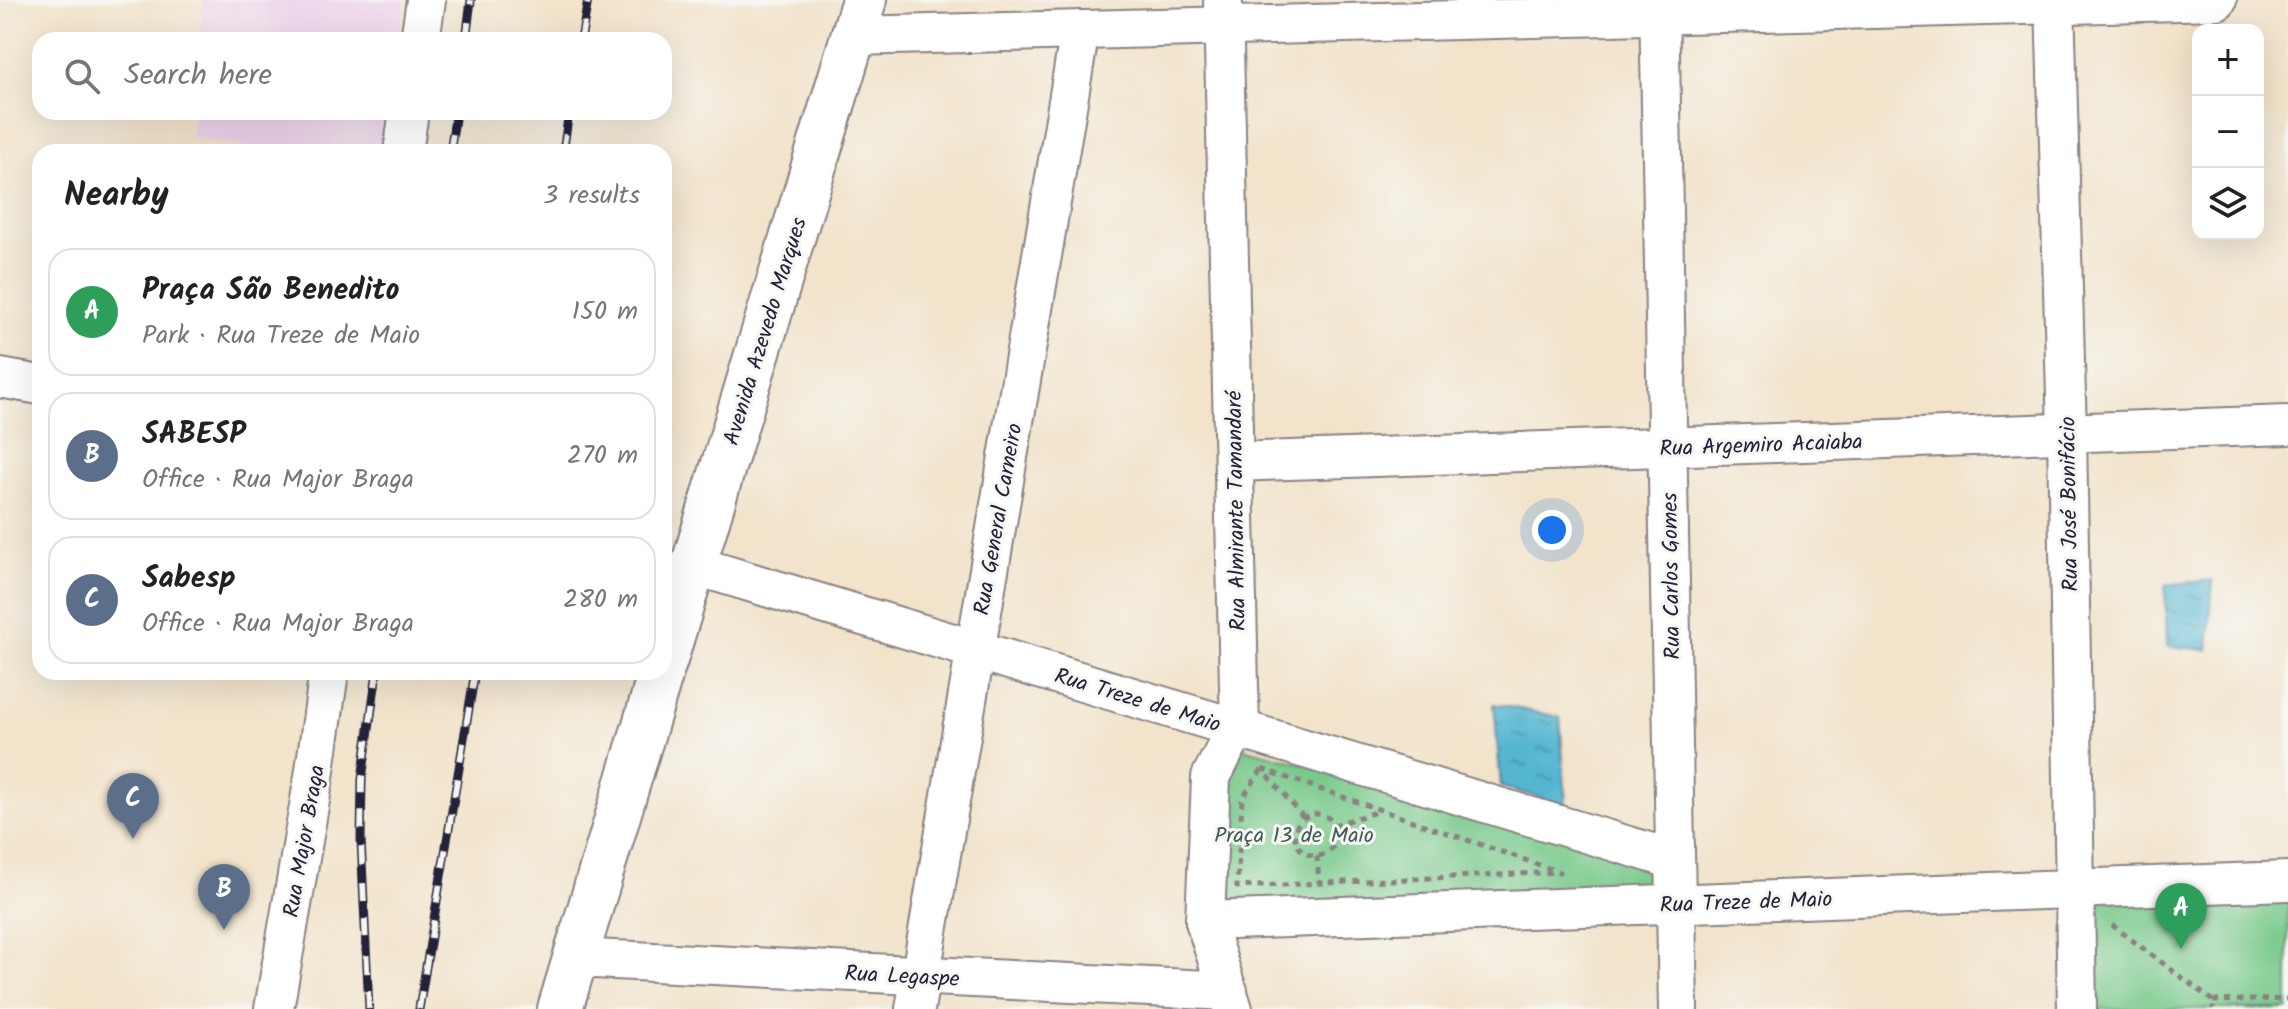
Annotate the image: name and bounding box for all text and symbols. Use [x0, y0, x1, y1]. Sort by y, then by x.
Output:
map controls [2192, 24, 2264, 240]
button: + [2192, 24, 2264, 96]
search box [32, 32, 672, 120]
text: Search here [124, 52, 272, 100]
icon: search [60, 54, 104, 98]
button: − [2192, 96, 2264, 168]
button: layers [2192, 168, 2264, 240]
text: Nearby [64, 169, 169, 223]
text: 3 results [543, 175, 640, 217]
street label: Avenida Azevedo Marques [715, 213, 818, 450]
text: Praça São Benedito [142, 267, 399, 315]
text: A [84, 291, 100, 333]
text: 150 m [572, 291, 638, 333]
text: Park · Rua Treze de Maio [142, 315, 420, 357]
street label: Rua Almirante Tamandaré [1218, 389, 1257, 632]
text: SABESP [142, 411, 246, 459]
street label: Rua José Bonifácio [2051, 416, 2090, 592]
street label: Rua General Carneiro [965, 421, 1034, 618]
street label: Rua Argemiro Acaiaba [1659, 425, 1863, 468]
text: B [84, 435, 100, 477]
text: 270 m [567, 435, 638, 477]
text: Office · Rua Major Braga [142, 459, 414, 501]
street label: Rua Carlos Gomes [1654, 491, 1691, 660]
your location [1532, 510, 1572, 550]
text: Sabesp [142, 555, 236, 603]
text: C [84, 579, 100, 621]
text: 280 m [563, 579, 638, 621]
text: Office · Rua Major Braga [142, 603, 414, 645]
street label: Rua Treze de Maio [1050, 659, 1225, 743]
street label: Rua Major Braga [275, 762, 336, 920]
pin: C [107, 773, 159, 839]
park label: Praça 13 de Maio [1214, 819, 1374, 854]
pin: B [198, 864, 250, 930]
street label: Rua Treze de Maio [1659, 883, 1833, 924]
pin: A [2155, 883, 2207, 949]
street label: Rua Legaspe [844, 957, 960, 998]

